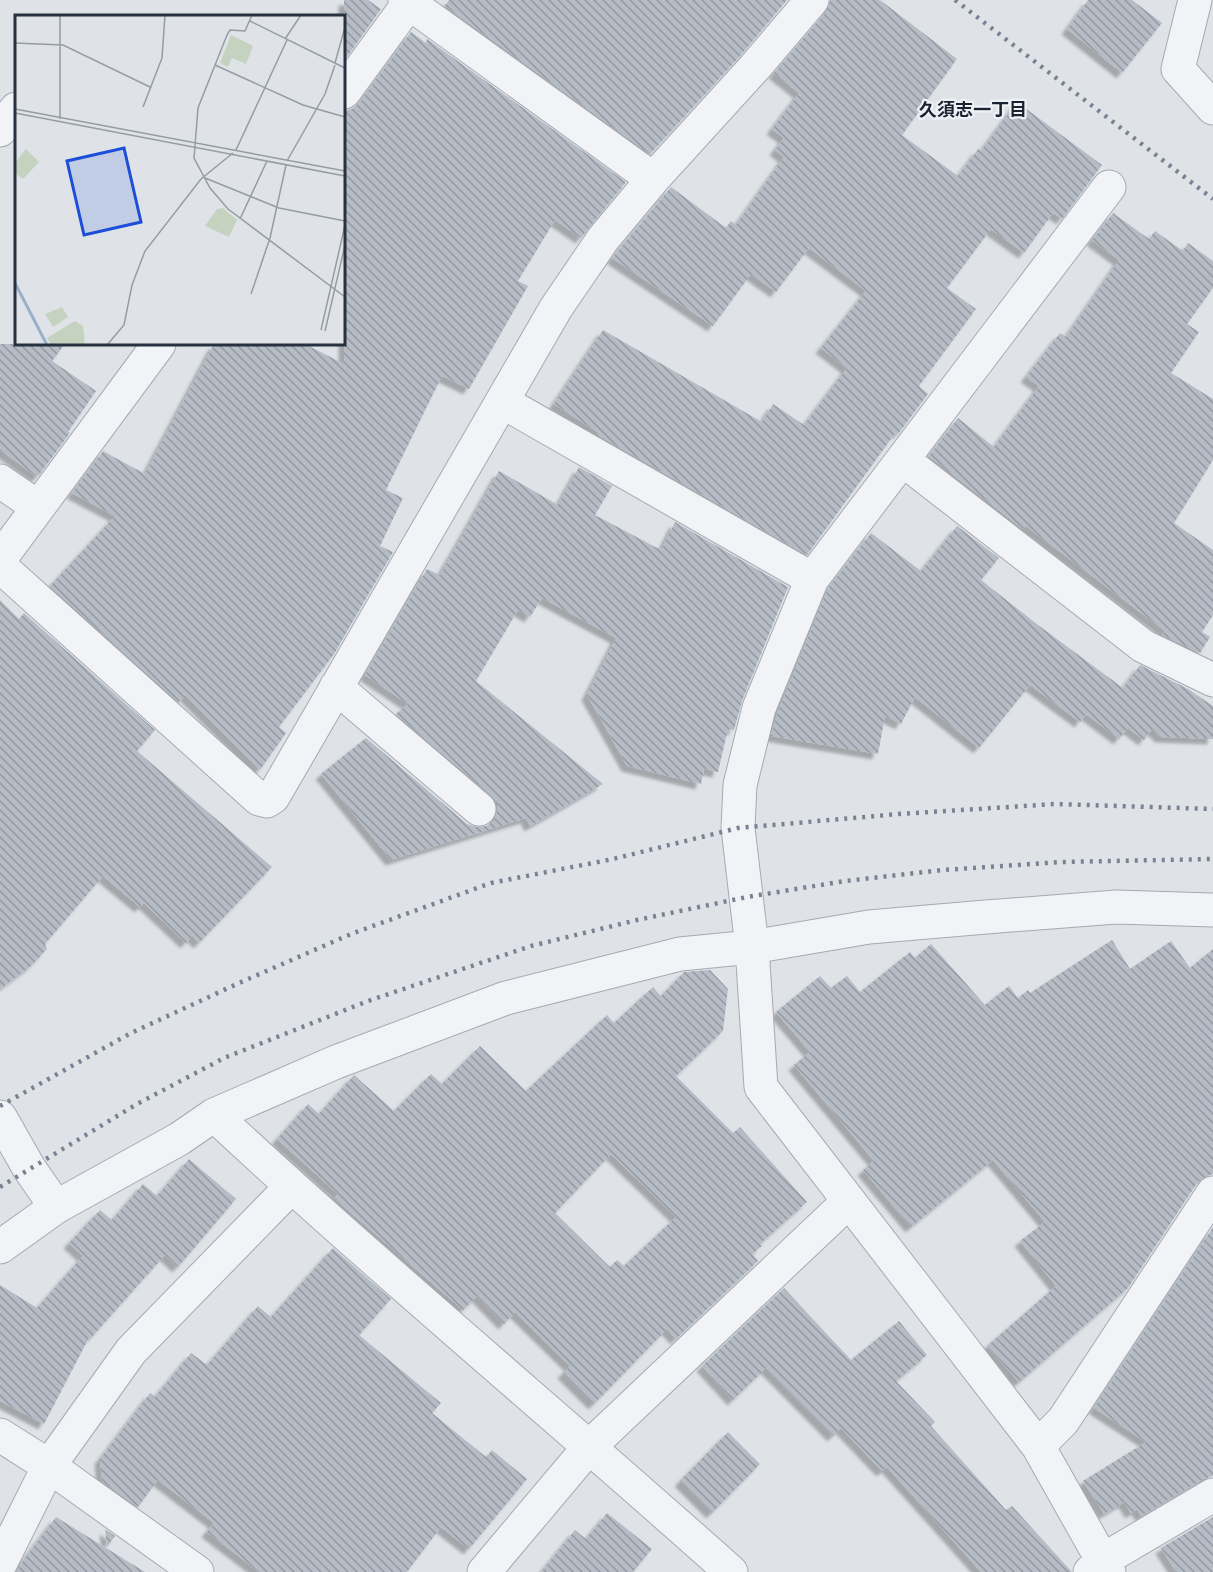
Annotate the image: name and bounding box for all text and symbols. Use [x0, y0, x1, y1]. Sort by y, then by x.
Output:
inset map [15, 15, 345, 345]
district label: 久須志一丁目 [919, 98, 1027, 123]

